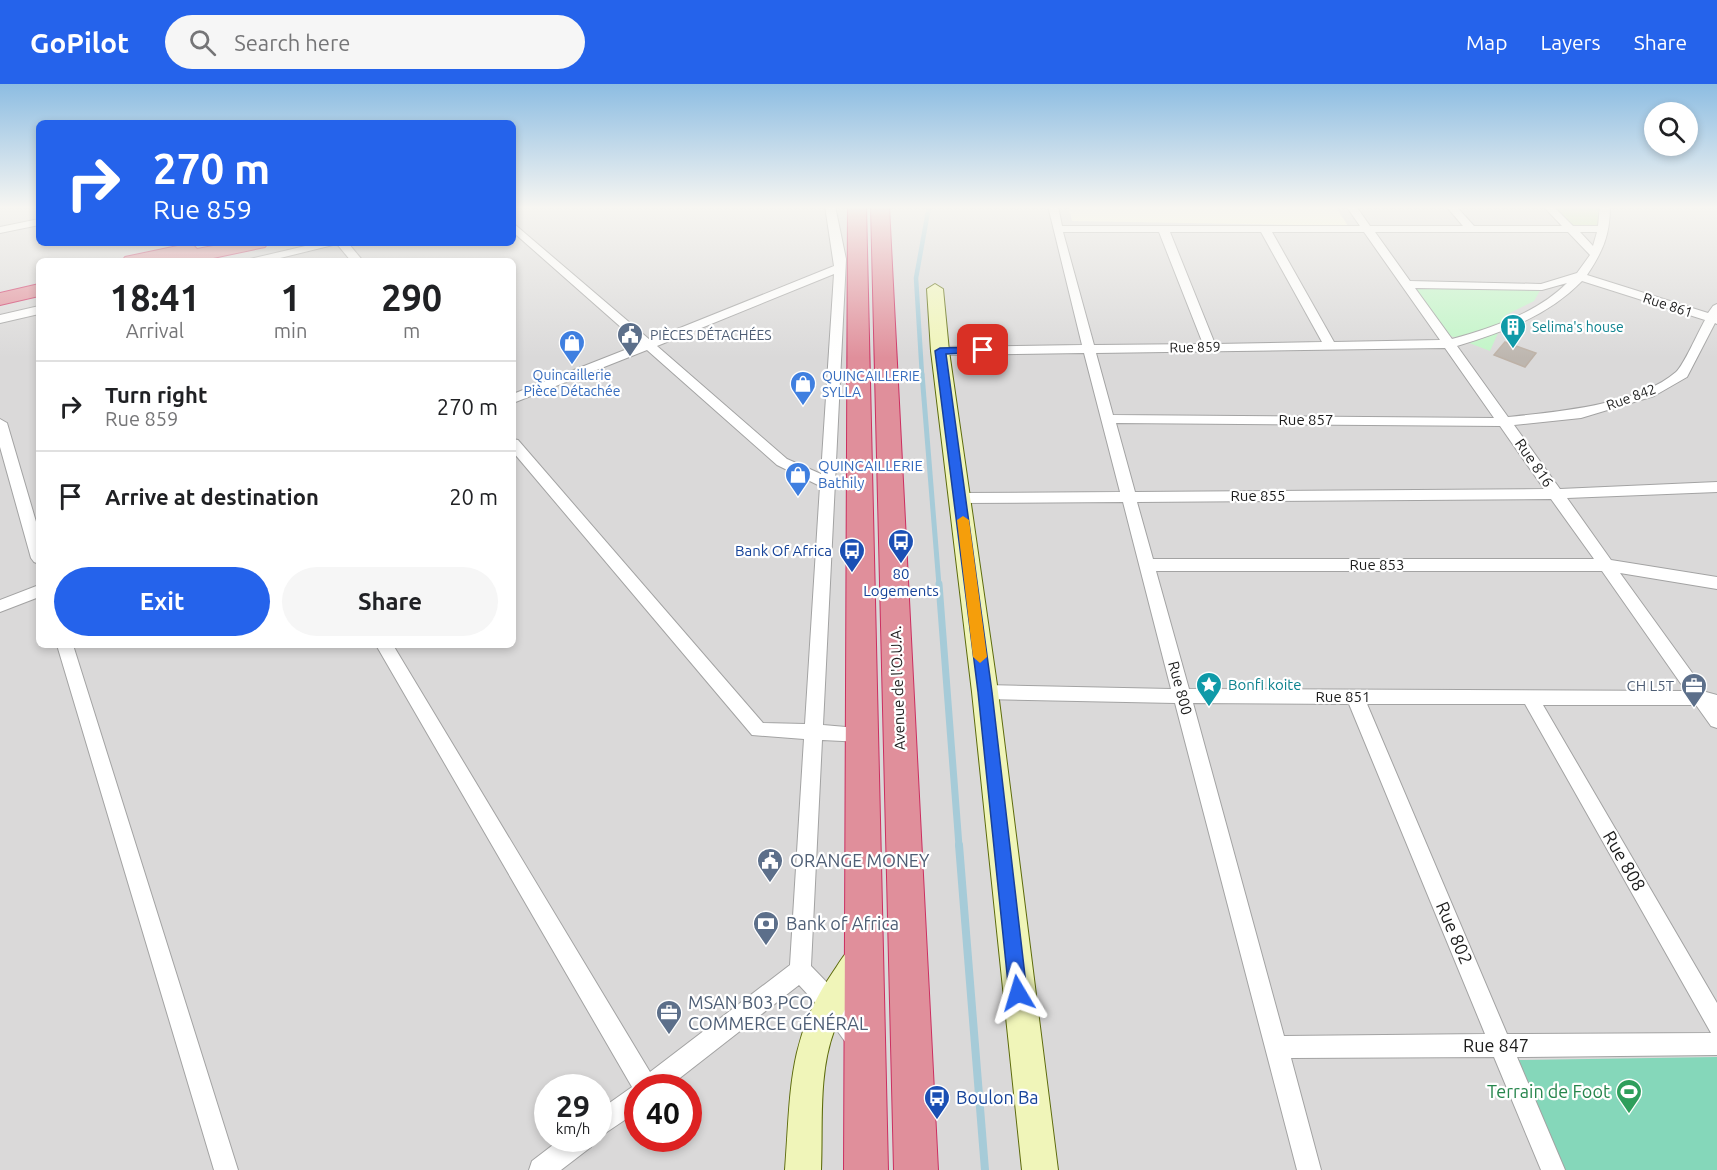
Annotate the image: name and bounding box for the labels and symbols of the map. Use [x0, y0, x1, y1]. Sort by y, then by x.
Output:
street label: Rue 861 [1641, 289, 1695, 321]
building icon: Selima's house [1498, 312, 1528, 350]
place label: Selima's house [1532, 319, 1624, 335]
public building icon: PIÈCES DÉTACHÉES [615, 320, 645, 358]
pin [957, 324, 1008, 375]
place label: PIÈCES DÉTACHÉES [650, 326, 772, 343]
shop icon: Quincaillerie Pièce Détachée [557, 328, 587, 366]
street label: Rue 859 [1169, 339, 1221, 355]
place label: Quincaillerie Pièce Détachée [523, 367, 621, 399]
place label: QUINCAILLERIE SYLLA [822, 368, 920, 400]
shop icon: QUINCAILLERIE SYLLA [788, 369, 818, 407]
street label: Rue 842 [1604, 381, 1658, 413]
street label: Rue 857 [1278, 411, 1334, 428]
street label: Rue 816 [1512, 435, 1557, 490]
place label: QUINCAILLERIE Bathily [818, 457, 923, 491]
shop icon: QUINCAILLERIE Bathily [783, 460, 813, 498]
street label: Rue 855 [1230, 487, 1286, 504]
bus stop icon: 80 Logements [886, 527, 916, 565]
bus stop icon: Bank Of Africa [837, 536, 867, 574]
place label: Bank Of Africa [735, 542, 832, 559]
street label: Rue 853 [1349, 556, 1405, 573]
place label: 80 Logements [863, 565, 939, 599]
street label: Avenue de l'O.U.A. [887, 626, 908, 751]
street label: Rue 800 [1165, 659, 1196, 717]
place icon: Bonfi koite [1194, 670, 1224, 708]
office icon: CH L5T [1679, 671, 1709, 709]
place label: Bonfi koite [1228, 676, 1302, 693]
place label: CH L5T [1626, 677, 1675, 694]
street label: Rue 851 [1315, 688, 1371, 705]
street label: Rue 808 [1600, 827, 1650, 894]
public building icon: ORANGE MONEY [755, 846, 785, 884]
place label: ORANGE MONEY [790, 850, 930, 870]
street label: Rue 802 [1433, 898, 1477, 967]
bank icon: Bank of Africa [751, 909, 781, 947]
place label: Bank of Africa [786, 913, 899, 933]
position arrow [986, 961, 1050, 1025]
place label: MSAN B03 PCO COMMERCE GÉNÉRAL [688, 992, 868, 1033]
office icon: MSAN B03 PCO COMMERCE GÉNÉRAL [654, 998, 684, 1036]
street label: Rue 847 [1463, 1035, 1529, 1055]
speed limit sign: 40 [624, 1074, 702, 1152]
sports icon: Terrain de Foot [1614, 1077, 1644, 1115]
place label: Terrain de Foot [1487, 1081, 1610, 1101]
bus stop icon: Boulon Ba [922, 1083, 952, 1121]
place label: Boulon Ba [956, 1087, 1039, 1107]

